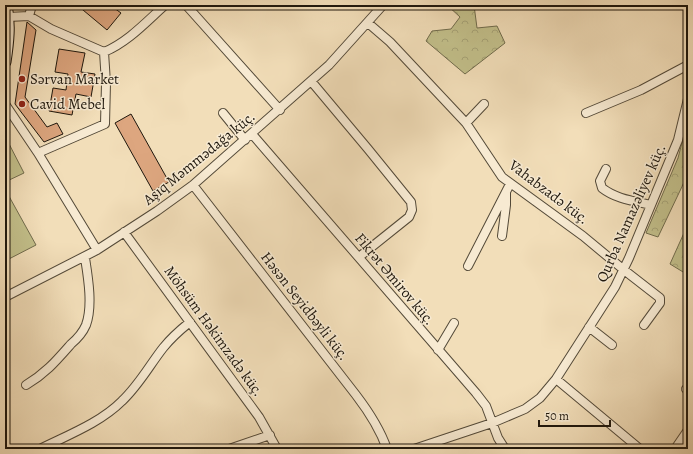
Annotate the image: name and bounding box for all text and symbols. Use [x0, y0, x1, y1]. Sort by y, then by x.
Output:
place label: Sərvan Market [30, 69, 119, 89]
marker: Sərvan Market [17, 74, 27, 84]
place label: Cavid Mebel [30, 94, 105, 114]
marker: Cavid Mebel [17, 99, 27, 109]
street label: Aşıq Məmmədağa küç. [138, 107, 259, 210]
street label: Qurba Namazəliyev küç. [592, 141, 670, 285]
street label: Vahabzadə küç. [504, 155, 593, 229]
street label: Fikrət Əmirov küç. [350, 229, 440, 329]
street label: Həsən Seyidbəyli küç. [256, 248, 354, 364]
street label: Möhsüm Həkimzadə küç. [160, 262, 268, 400]
scale bar [539, 402, 610, 428]
text: 50 m [545, 408, 569, 424]

